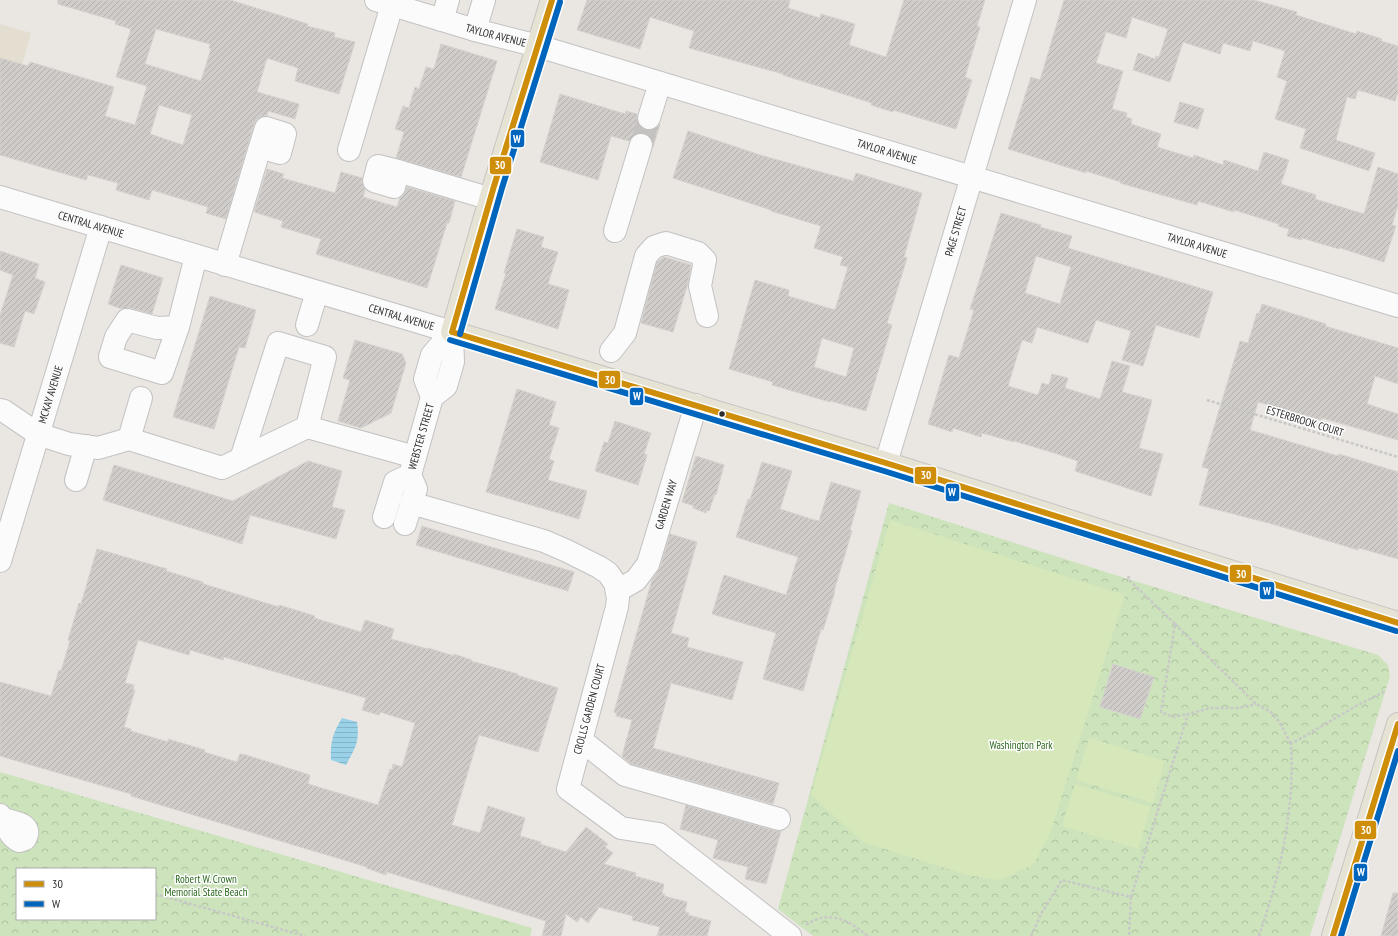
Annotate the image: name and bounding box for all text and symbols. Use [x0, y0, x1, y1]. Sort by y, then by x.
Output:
street label: TAYLOR AVENUE [464, 21, 528, 50]
line badge: W [510, 129, 525, 148]
text: W [512, 132, 521, 146]
street label: TAYLOR AVENUE [855, 136, 919, 167]
line badge: 30 [489, 156, 512, 175]
text: 30 [495, 158, 505, 172]
street label: PAGE STREET [942, 205, 970, 258]
street label: CENTRAL AVENUE [56, 208, 126, 241]
street label: TAYLOR AVENUE [1165, 230, 1229, 261]
street label: CENTRAL AVENUE [367, 300, 436, 333]
street label: MCKAY AVENUE [35, 364, 66, 425]
line badge: 30 [598, 370, 621, 389]
text: 30 [605, 373, 615, 387]
line badge: W [629, 387, 644, 406]
text: W [632, 389, 641, 403]
street label: WEBSTER STREET [405, 401, 437, 471]
street label: ESTERBROOK COURT [1265, 403, 1346, 439]
unlabelled marker [717, 409, 727, 419]
line badge: 30 [914, 466, 937, 485]
text: 30 [921, 468, 931, 482]
street label: GARDEN WAY [652, 478, 680, 531]
line badge: W [945, 483, 960, 502]
text: W [947, 485, 956, 499]
line badge: 30 [1229, 564, 1252, 583]
text: 30 [1236, 567, 1246, 581]
line badge: W [1259, 581, 1275, 600]
text: W [1262, 584, 1271, 598]
street label: CROLLS GARDEN COURT [570, 662, 608, 756]
park label: Washington Park [989, 738, 1053, 752]
line badge: 30 [1354, 820, 1377, 840]
text: 30 [1361, 823, 1371, 837]
line badge: W [1353, 863, 1368, 882]
text: W [1356, 865, 1365, 879]
legend [16, 868, 156, 920]
park label: Robert W. Crown Memorial State Beach [165, 872, 248, 899]
text: 30 [52, 876, 63, 891]
text: W [52, 896, 60, 911]

